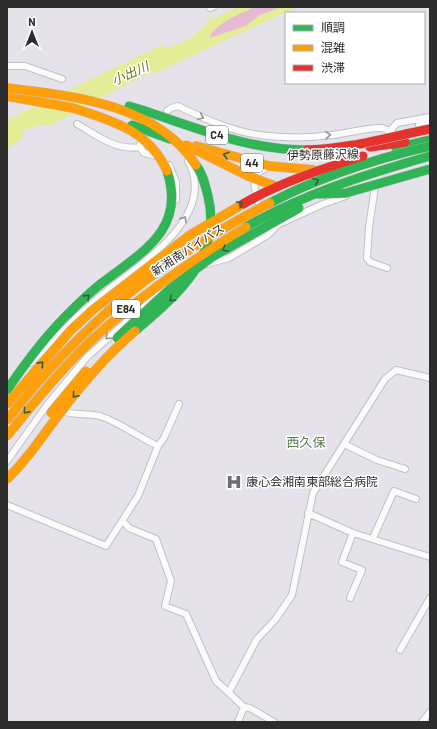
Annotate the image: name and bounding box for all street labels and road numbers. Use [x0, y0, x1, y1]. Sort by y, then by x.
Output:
road number: C4 [206, 126, 228, 144]
street label: 伊勢原藤沢線 [287, 146, 359, 162]
road number: 44 [241, 154, 263, 172]
street label: 新湘南バイパス [149, 220, 226, 278]
road number: E84 [112, 300, 140, 318]

